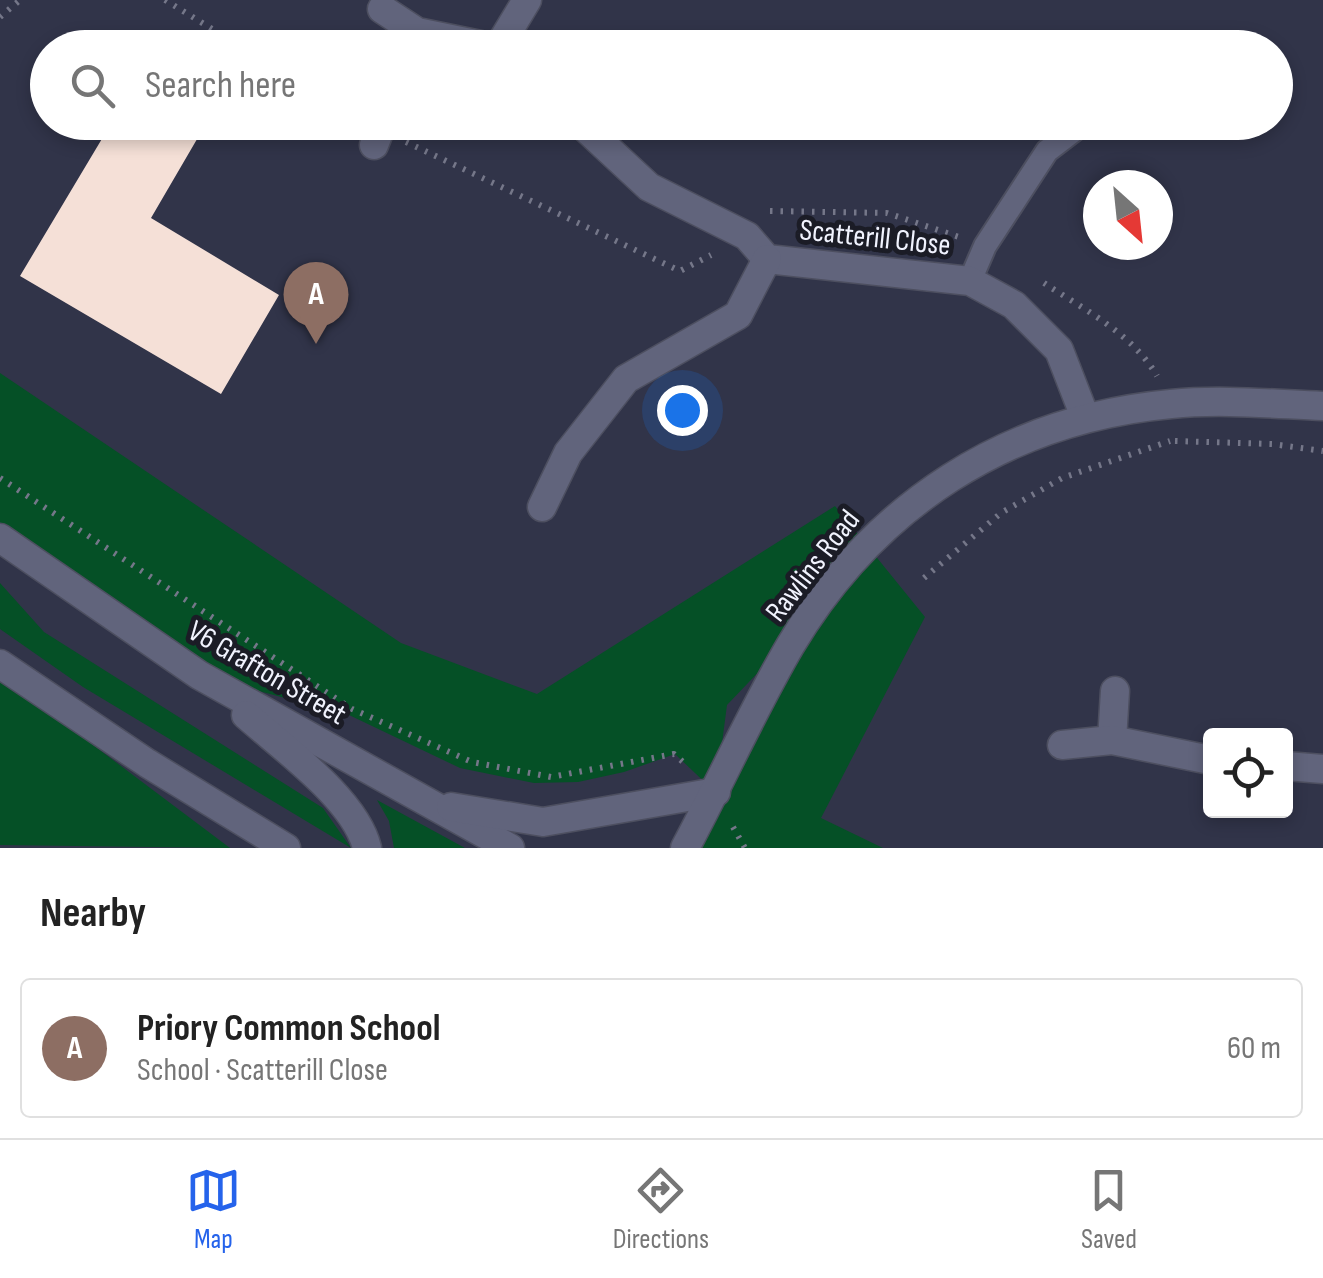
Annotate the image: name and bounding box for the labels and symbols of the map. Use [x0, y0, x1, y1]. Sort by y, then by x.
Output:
north arrow [1083, 170, 1173, 260]
street label: Scatterill Close [798, 212, 952, 264]
pin: A [284, 262, 348, 344]
your location [657, 385, 708, 436]
street label: Rawlins Road [758, 503, 868, 629]
street label: V6 Grafton Street [181, 613, 353, 733]

